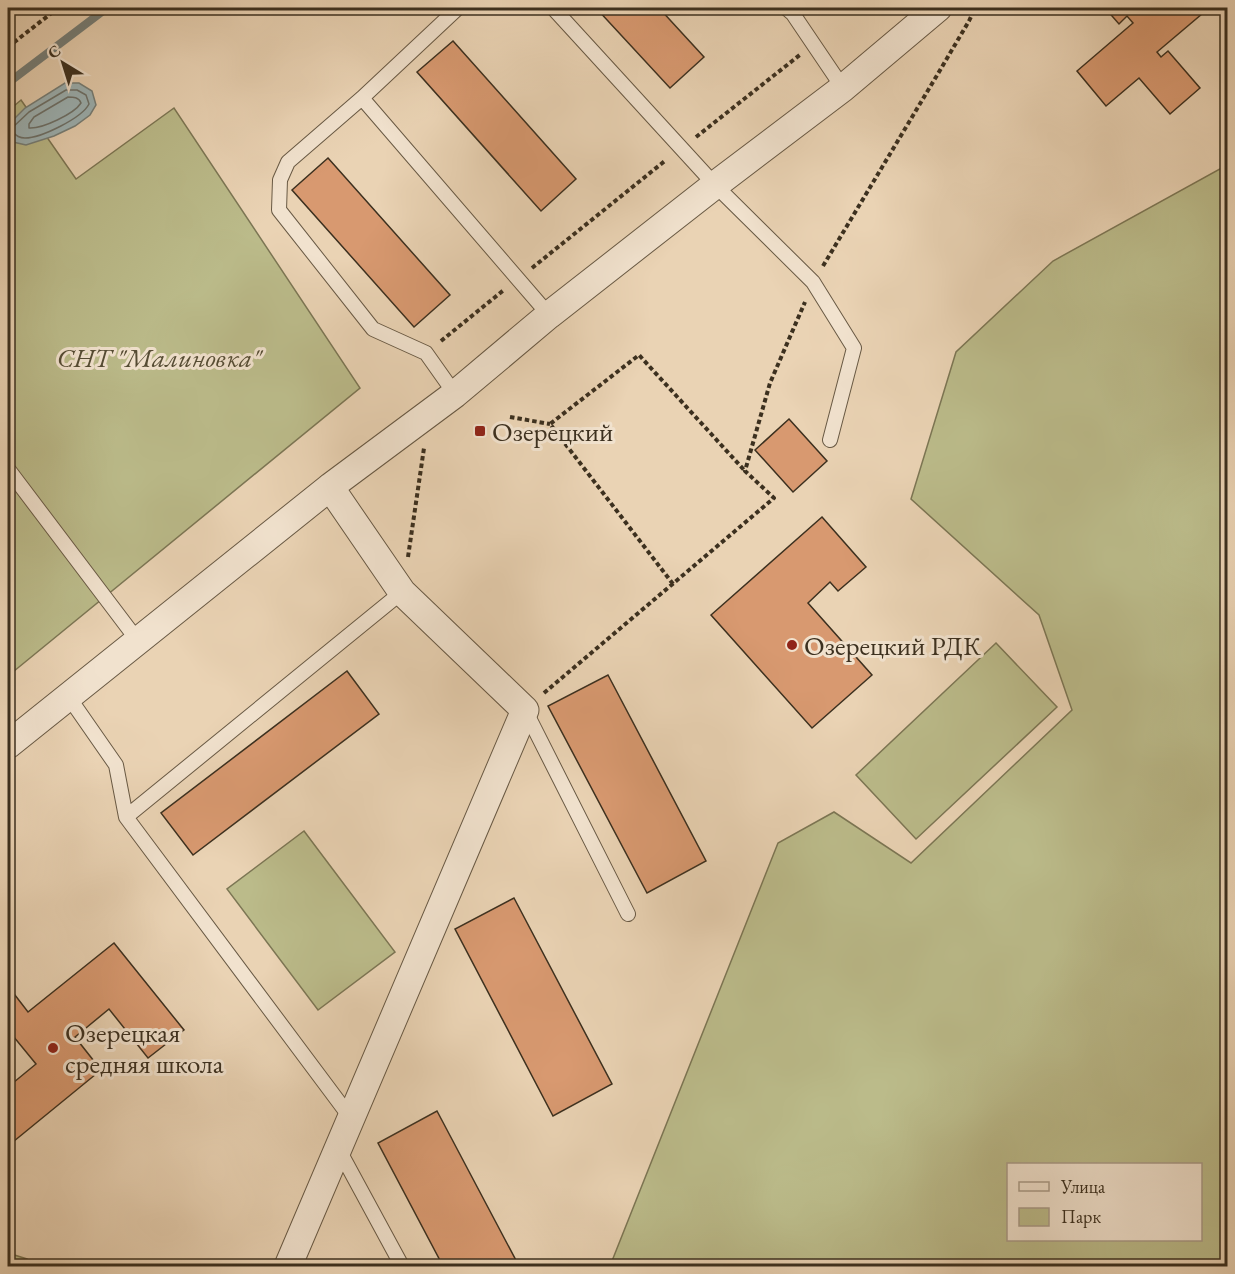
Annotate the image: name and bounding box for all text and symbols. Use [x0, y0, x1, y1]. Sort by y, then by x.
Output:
north arrow [33, 33, 93, 93]
text: С [43, 40, 65, 63]
park label: СНТ "Малиновка" [57, 340, 264, 375]
place label: Озерецкий [492, 414, 613, 449]
marker: Озерецкий [473, 424, 487, 438]
place label: Озерецкий РДК [804, 628, 981, 663]
marker: Озерецкий РДК [785, 638, 799, 652]
place label: Озерецкая средняя школа [65, 1015, 224, 1081]
marker: Озерецкая средняя школа [46, 1041, 60, 1055]
legend [1007, 1163, 1202, 1241]
text: Улица [1060, 1175, 1106, 1198]
text: Парк [1061, 1205, 1101, 1228]

